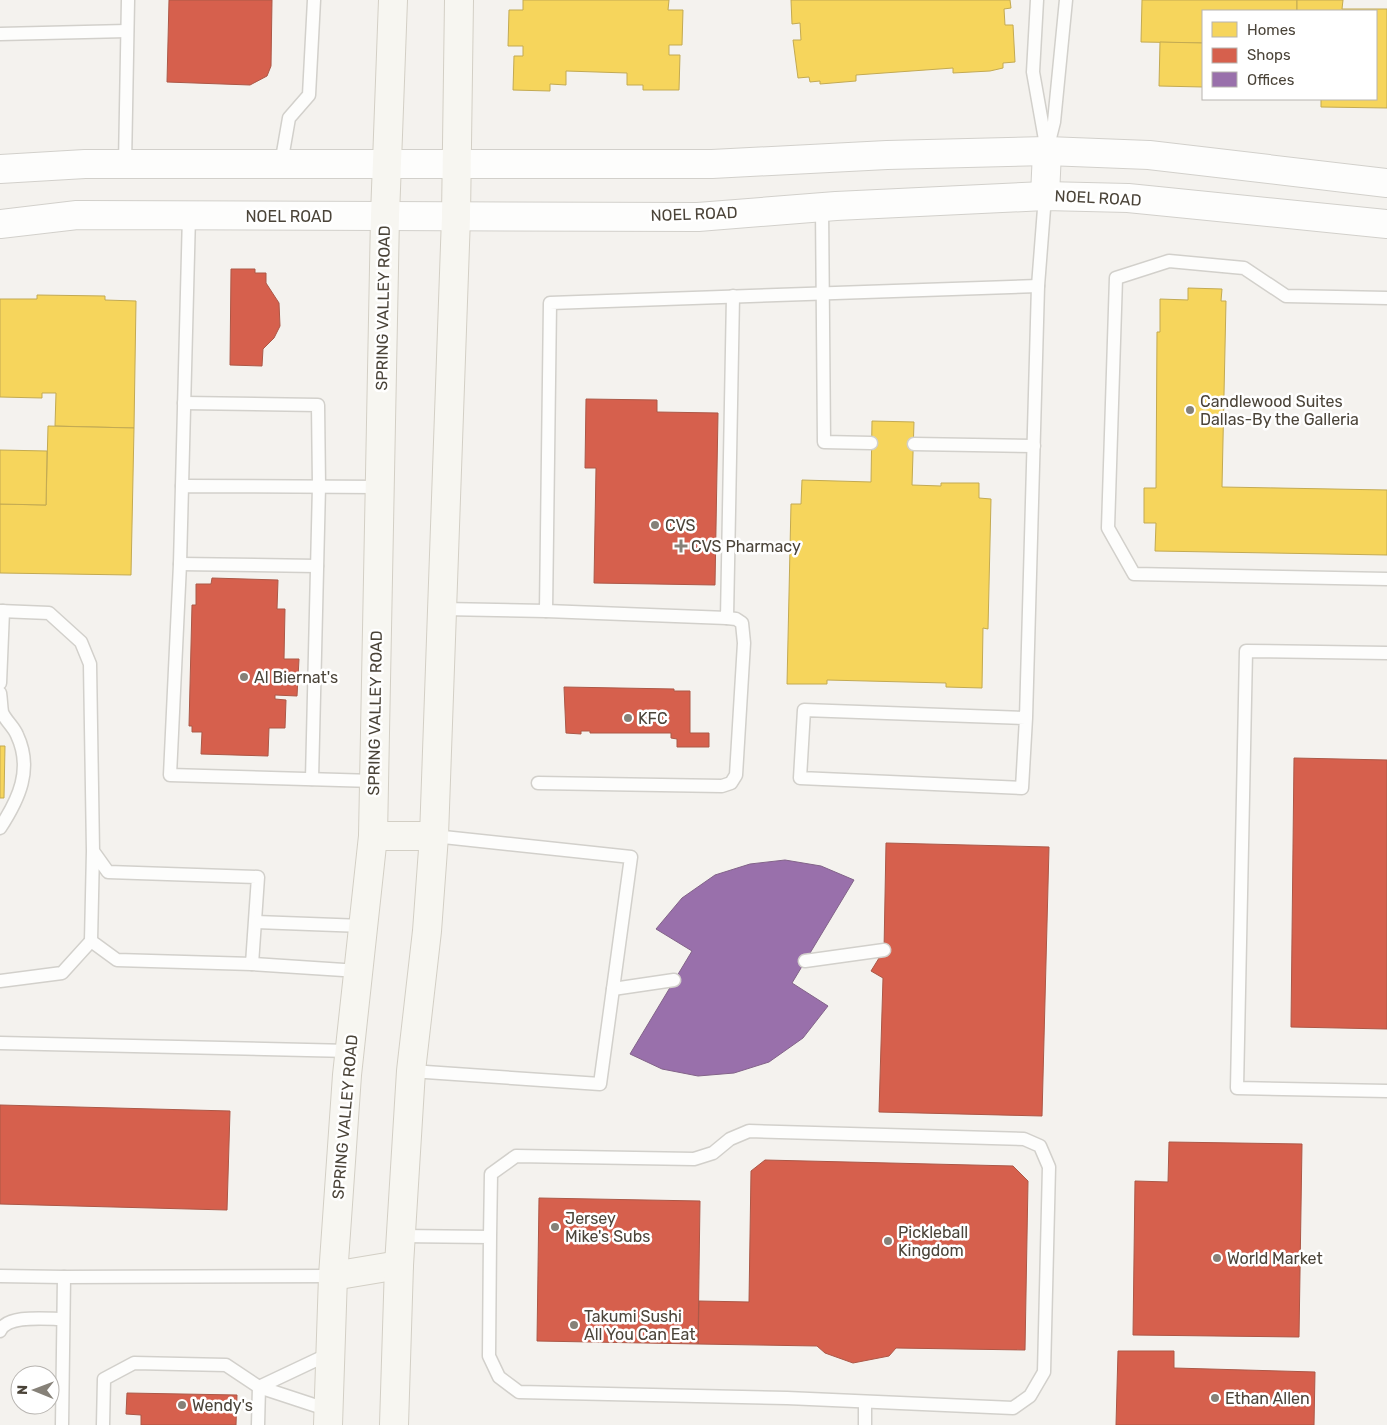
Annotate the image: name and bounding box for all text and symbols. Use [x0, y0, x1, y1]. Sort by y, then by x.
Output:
legend [1202, 10, 1377, 100]
text: Homes [1247, 21, 1296, 39]
text: Shops [1247, 46, 1291, 64]
text: Offices [1247, 71, 1295, 89]
street label: NOEL ROAD [1054, 186, 1142, 210]
street label: NOEL ROAD [650, 203, 738, 225]
street label: NOEL ROAD [246, 207, 333, 226]
street label: SPRING VALLEY ROAD [372, 225, 394, 391]
place label: Candlewood Suites Dallas-By the Galleria [1200, 392, 1359, 429]
marker: Candlewood Suites Dallas-By the Galleria [1184, 404, 1196, 416]
place label: CVS [665, 516, 696, 535]
marker: CVS [649, 519, 661, 531]
place label: CVS Pharmacy [691, 537, 801, 556]
marker: CVS Pharmacy [675, 540, 687, 552]
street label: SPRING VALLEY ROAD [364, 630, 386, 796]
place label: Al Biernat's [254, 668, 338, 687]
marker: Al Biernat's [238, 671, 250, 683]
place label: KFC [638, 709, 668, 728]
marker: KFC [622, 712, 634, 724]
street label: SPRING VALLEY ROAD [328, 1034, 362, 1200]
place label: Jersey Mike's Subs [565, 1209, 650, 1246]
marker: Jersey Mike's Subs [549, 1221, 561, 1233]
place label: Pickleball Kingdom [898, 1223, 968, 1260]
marker: Pickleball Kingdom [882, 1235, 894, 1247]
place label: World Market [1227, 1249, 1323, 1268]
marker: World Market [1211, 1252, 1223, 1264]
place label: Takumi Sushi All You Can Eat [584, 1307, 696, 1344]
marker: Takumi Sushi All You Can Eat [568, 1319, 580, 1331]
north arrow [10, 1365, 60, 1415]
text: N [14, 1385, 31, 1395]
place label: Ethan Allen [1225, 1389, 1310, 1408]
marker: Ethan Allen [1209, 1392, 1221, 1404]
place label: Wendy's [192, 1396, 253, 1415]
marker: Wendy's [176, 1399, 188, 1411]

